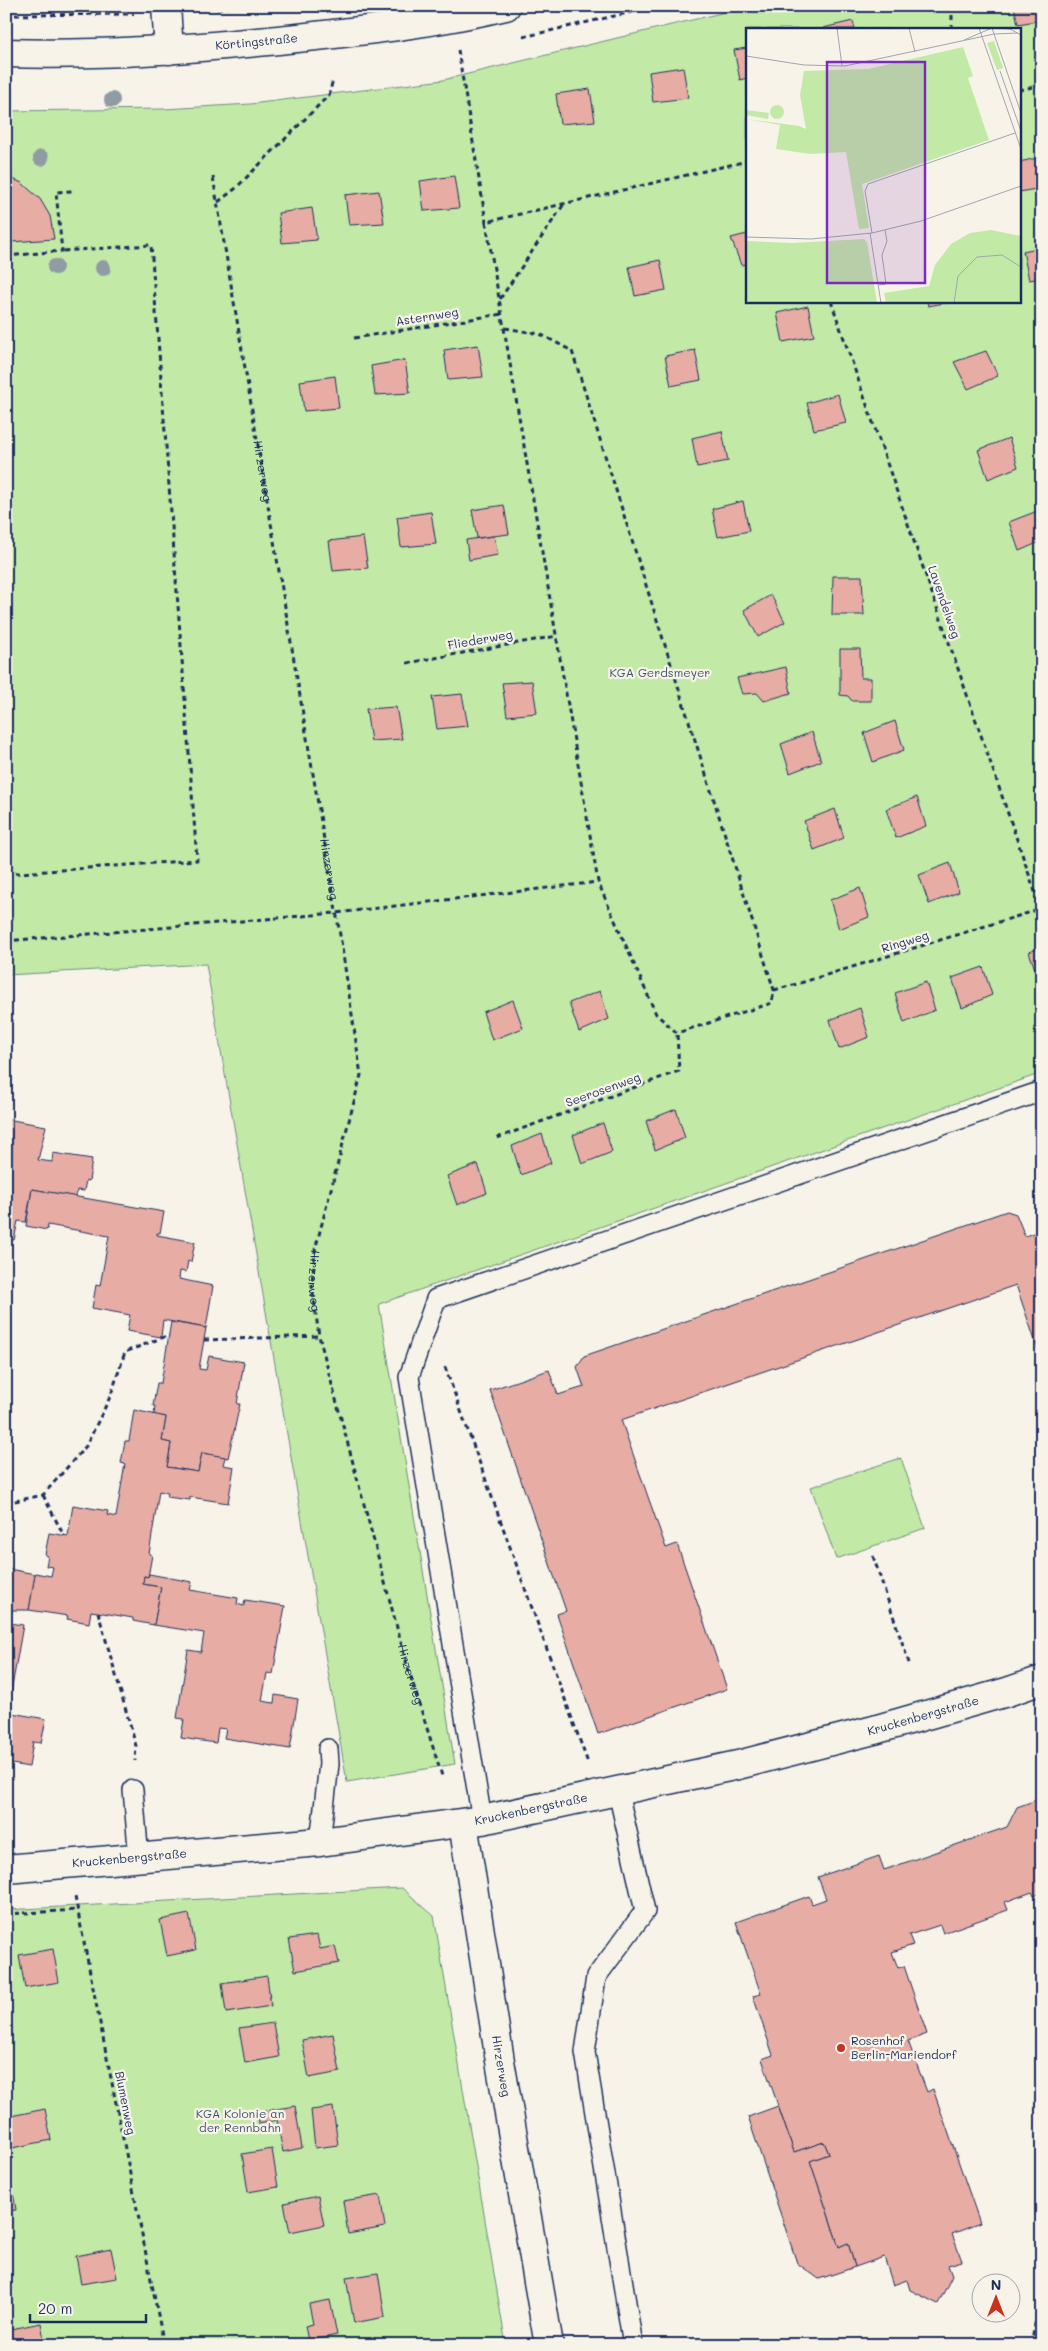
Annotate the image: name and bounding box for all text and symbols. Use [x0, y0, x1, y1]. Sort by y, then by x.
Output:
inset map [746, 28, 1020, 302]
street label: Körtingstraße [215, 29, 298, 53]
street label: Asternweg [394, 303, 459, 329]
street label: Hirzerweg [250, 439, 276, 503]
street label: Lavendelweg [925, 563, 965, 640]
street label: Fliederweg [446, 625, 514, 653]
park label: KGA Gerdsmeyer [610, 664, 710, 680]
street label: Hirzerweg [317, 837, 343, 901]
street label: Ringweg [879, 926, 930, 956]
street label: Seerosenweg [563, 1068, 642, 1110]
street label: Hirzerweg [305, 1249, 325, 1313]
street label: Hirzerweg [395, 1642, 428, 1706]
street label: Kruckenbergstraße [865, 1691, 980, 1738]
street label: Kruckenbergstraße [474, 1789, 589, 1828]
street label: Kruckenbergstraße [71, 1844, 188, 1870]
place label: Rosenhof Berlin-Mariendorf [851, 2032, 957, 2062]
street label: Hirzerweg [489, 2034, 515, 2098]
marker: Rosenhof Berlin-Mariendorf [835, 2042, 847, 2054]
street label: Blumenweg [112, 2070, 140, 2136]
park label: KGA Kolonie an der Rennbahn [196, 2105, 284, 2135]
north arrow [970, 2274, 1020, 2324]
text: N [991, 2275, 1001, 2294]
scale bar [30, 2291, 146, 2323]
text: 20 m [38, 2298, 72, 2318]

